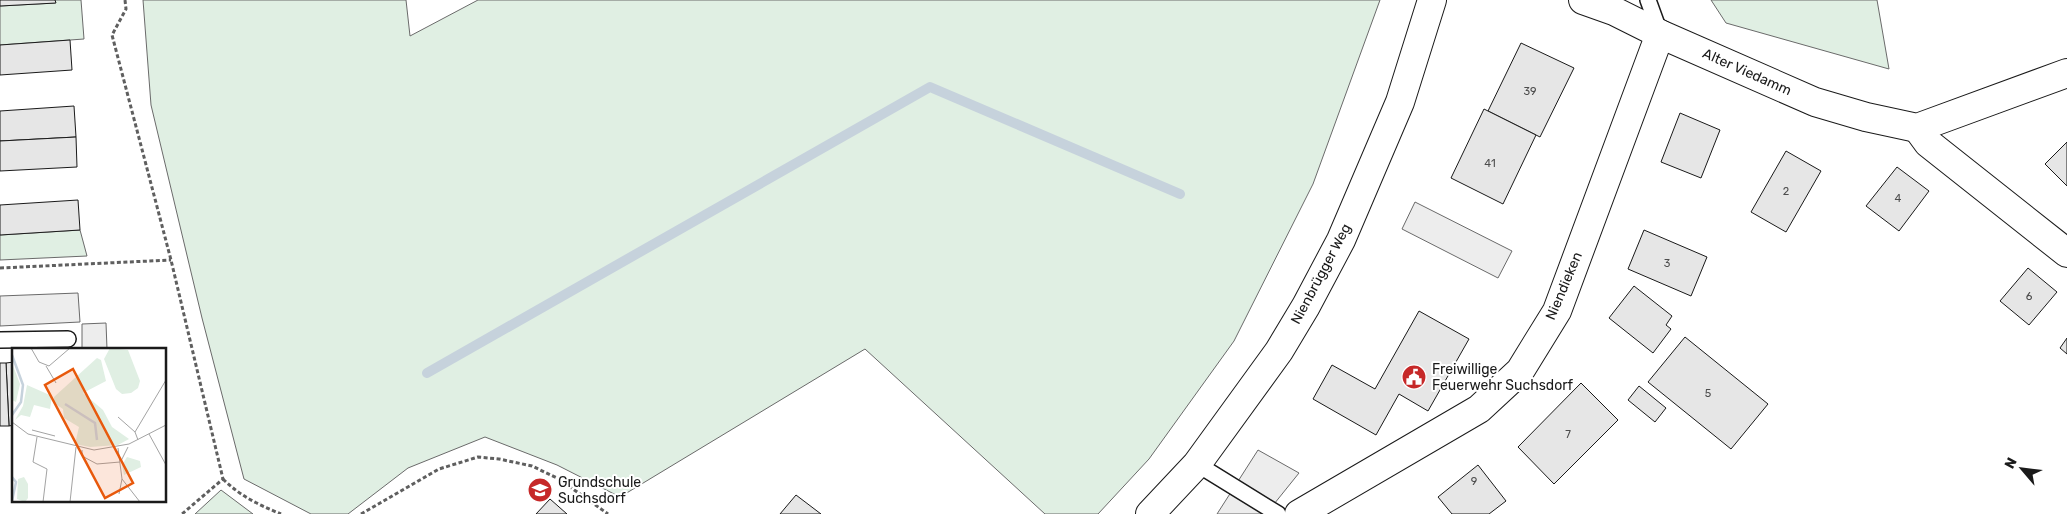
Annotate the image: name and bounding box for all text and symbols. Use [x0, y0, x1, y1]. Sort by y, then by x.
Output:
street label: Alter Viedamm [1700, 45, 1794, 99]
house number: 39 [1523, 85, 1537, 98]
house number: 41 [1484, 157, 1496, 170]
house number: 2 [1783, 185, 1789, 198]
house number: 4 [1895, 192, 1902, 205]
street label: Nienbrügger Weg [1287, 221, 1355, 327]
street label: Niendieken [1542, 249, 1586, 323]
house number: 3 [1664, 257, 1671, 270]
house number: 6 [2026, 290, 2033, 303]
inset map [12, 348, 166, 502]
place label: Freiwillige Feuerwehr Suchsdorf [1432, 361, 1573, 394]
public building icon: Freiwillige Feuerwehr Suchsdorf [1401, 364, 1427, 390]
house number: 5 [1705, 387, 1712, 400]
house number: 7 [1565, 428, 1571, 441]
north arrow [1997, 444, 2047, 494]
text: N [2001, 455, 2021, 472]
place label: Grundschule Suchsdorf [558, 474, 641, 507]
house number: 9 [1471, 475, 1477, 488]
school or university icon: Grundschule Suchsdorf [527, 477, 553, 503]

